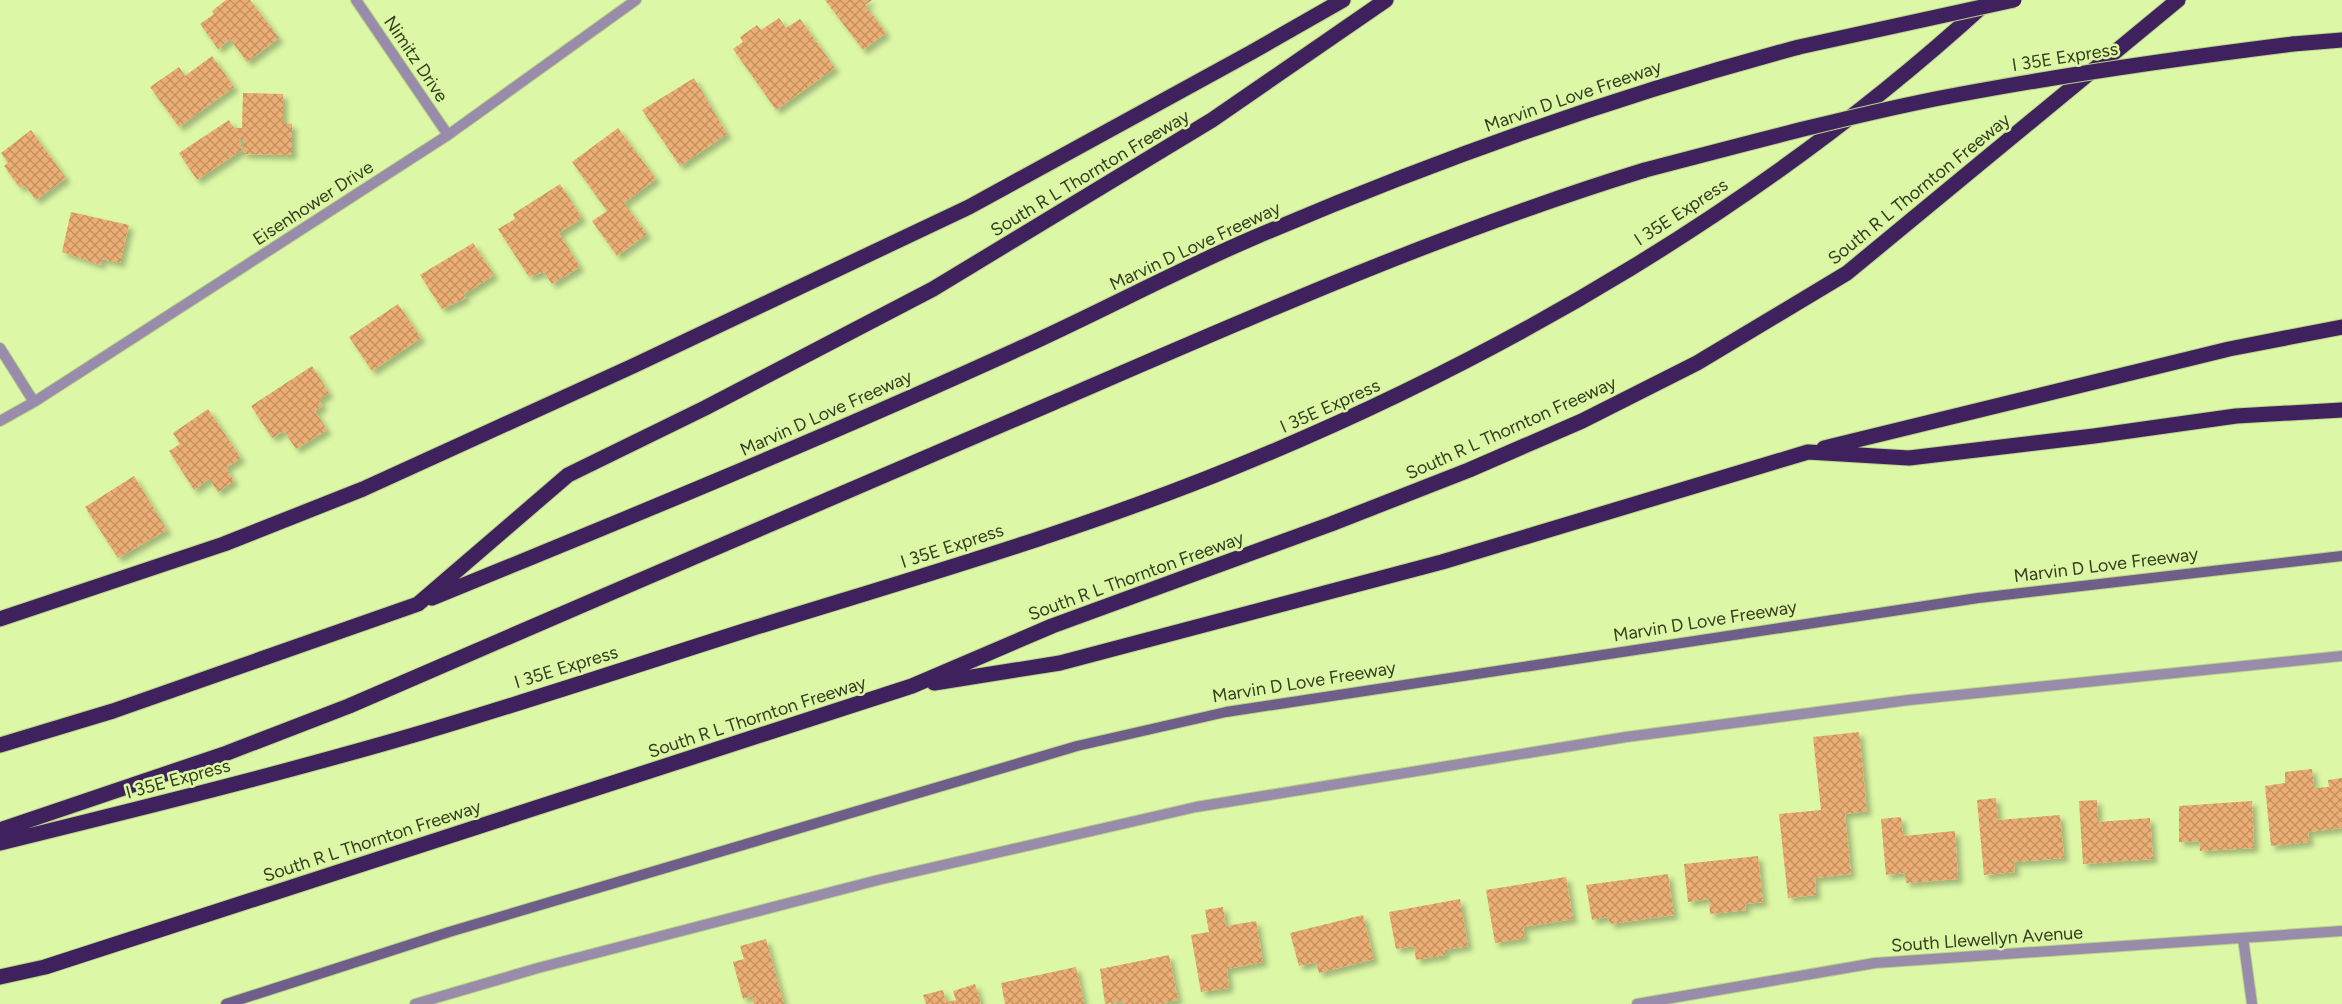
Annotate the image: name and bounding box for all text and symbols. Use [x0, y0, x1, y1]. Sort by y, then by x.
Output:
street label: Nimitz Drive [379, 12, 453, 106]
street label: I 35E Express [2010, 38, 2120, 76]
street label: Marvin D Love Freeway [1482, 55, 1665, 137]
street label: South R L Thornton Freeway [987, 105, 1194, 241]
street label: South R L Thornton Freeway [1823, 108, 2015, 269]
street label: Eisenhower Drive [249, 156, 378, 250]
street label: I 35E Express [1630, 174, 1732, 250]
street label: Marvin D Love Freeway [1106, 197, 1284, 295]
street label: Marvin D Love Freeway [737, 365, 916, 461]
street label: South R L Thornton Freeway [1402, 371, 1620, 484]
street label: I 35E Express [1277, 374, 1383, 438]
street label: I 35E Express [898, 519, 1006, 573]
street label: South R L Thornton Freeway [1025, 526, 1247, 625]
street label: Marvin D Love Freeway [2012, 543, 2200, 587]
street label: Marvin D Love Freeway [1612, 596, 1799, 646]
street label: I 35E Express [512, 641, 620, 693]
street label: Marvin D Love Freeway [1211, 657, 1398, 707]
street label: South R L Thornton Freeway [645, 671, 869, 763]
street label: I 35E Express [123, 755, 233, 803]
street label: South R L Thornton Freeway [260, 795, 484, 887]
street label: South Llewellyn Avenue [1890, 921, 2084, 957]

